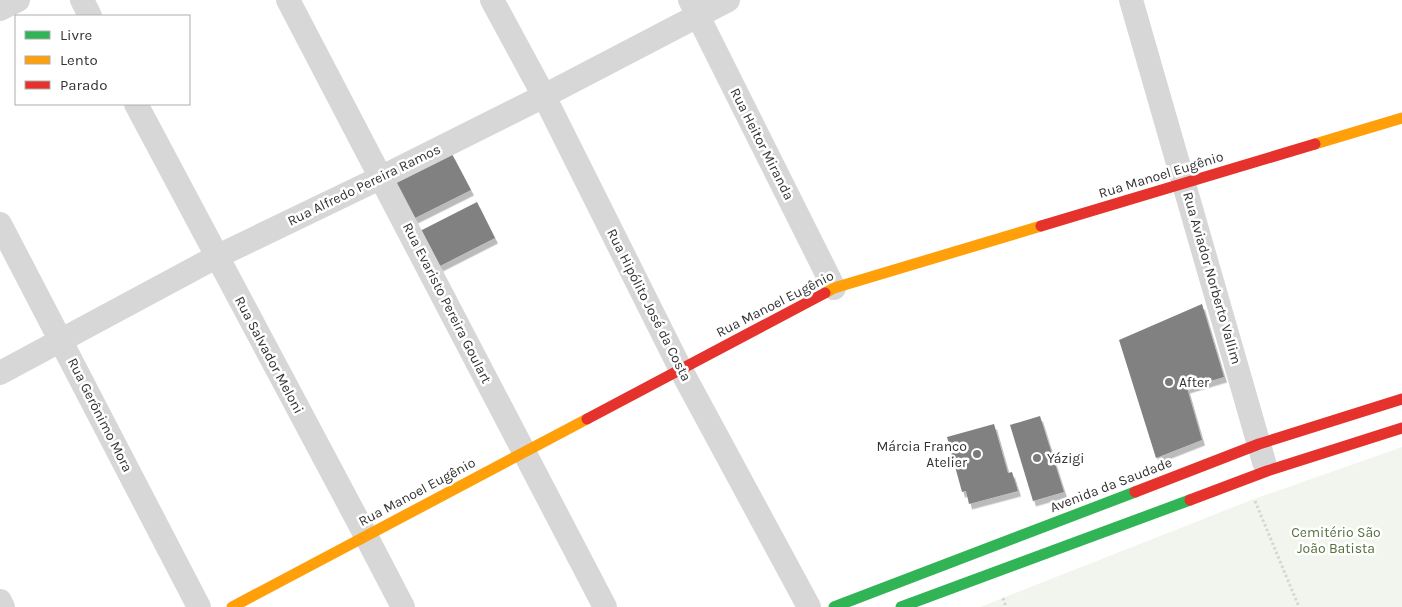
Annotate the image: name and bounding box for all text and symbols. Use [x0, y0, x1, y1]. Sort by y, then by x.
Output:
legend [15, 15, 190, 105]
text: Livre [60, 26, 92, 44]
text: Lento [60, 51, 98, 69]
text: Parado [60, 76, 107, 94]
street label: Rua Heitor Miranda [726, 85, 798, 203]
street label: Rua Alfredo Pereira Ramos [285, 140, 443, 230]
street label: Rua Manoel Eugênio [1096, 148, 1226, 202]
street label: Rua Aviador Norberto Vallim [1179, 190, 1245, 366]
street label: Rua Evaristo Pereira Goulart [399, 220, 495, 386]
street label: Rua Hipólito José da Costa [603, 226, 695, 384]
street label: Rua Manoel Eugênio [713, 267, 837, 341]
street label: Rua Salvador Meloni [231, 293, 307, 417]
street label: Rua Gerônimo Mora [64, 355, 136, 475]
place label: After [1179, 374, 1210, 391]
marker: After [1163, 376, 1175, 388]
place label: Márcia Franco Atelier [877, 438, 968, 471]
marker: Márcia Franco Atelier [971, 448, 983, 460]
place label: Yázigi [1047, 450, 1084, 467]
marker: Yázigi [1031, 452, 1043, 464]
street label: Rua Manoel Eugênio [356, 454, 478, 530]
street label: Avenida da Saudade [1048, 454, 1174, 516]
park label: Cemitério São João Batista [1291, 524, 1381, 557]

